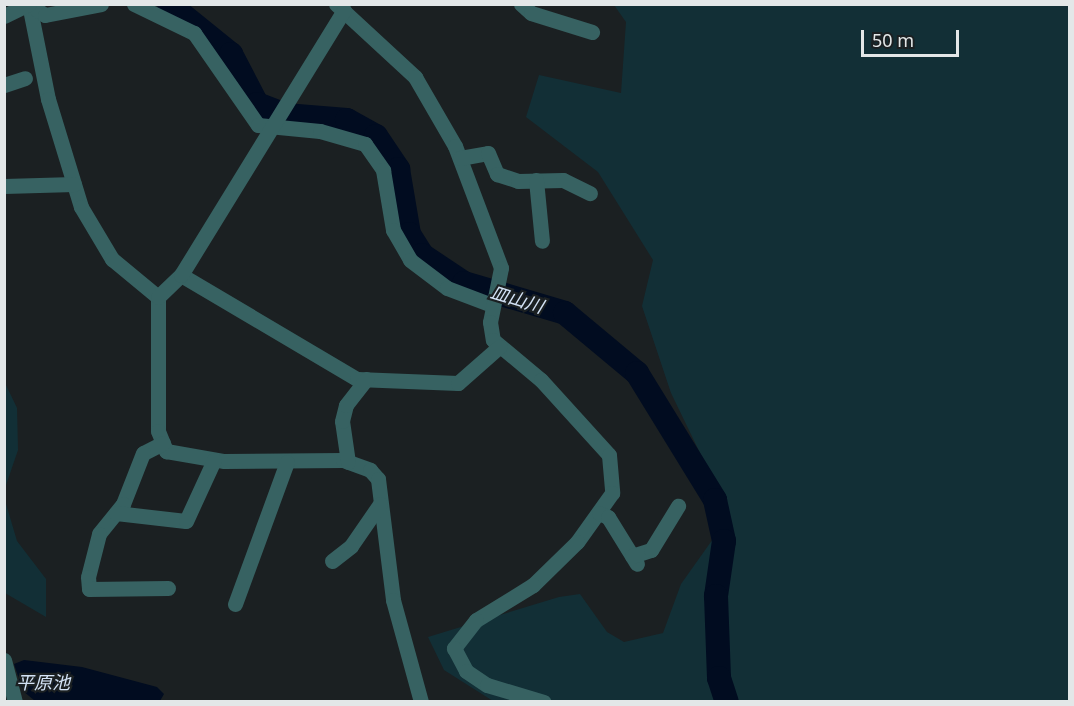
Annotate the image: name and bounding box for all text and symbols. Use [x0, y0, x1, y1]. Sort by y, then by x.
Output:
scale bar [864, 18, 962, 56]
text: 50 m [872, 28, 914, 52]
water label: 皿山川 [488, 281, 546, 317]
water label: 平原池 [16, 671, 70, 693]

